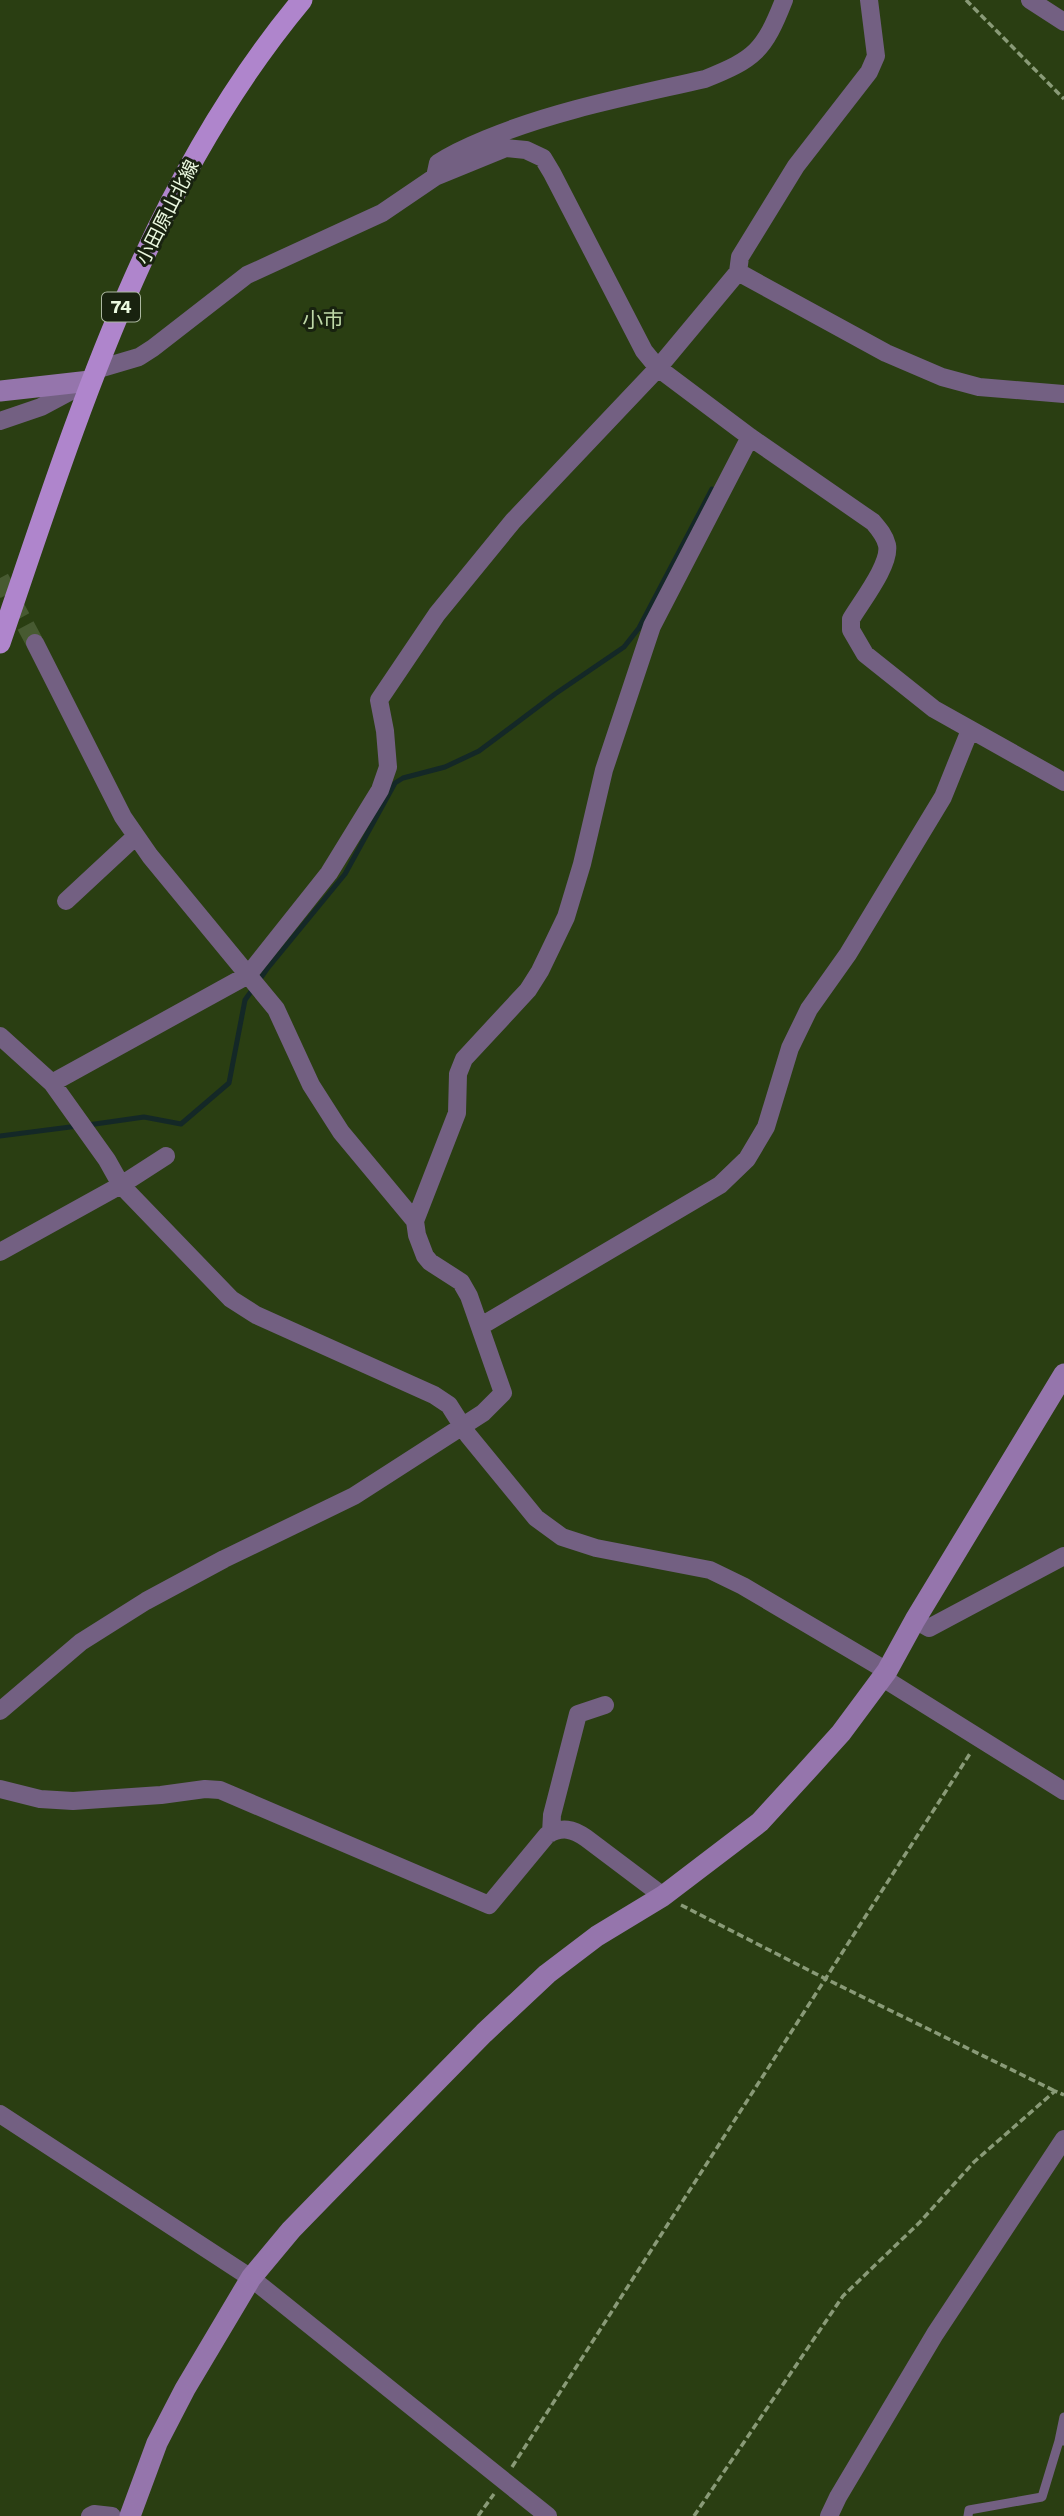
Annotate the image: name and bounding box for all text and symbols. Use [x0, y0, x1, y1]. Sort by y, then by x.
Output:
street label: 小田原山北線 [131, 156, 204, 268]
road number: 74 [102, 292, 140, 321]
district label: 小市 [302, 307, 344, 332]

